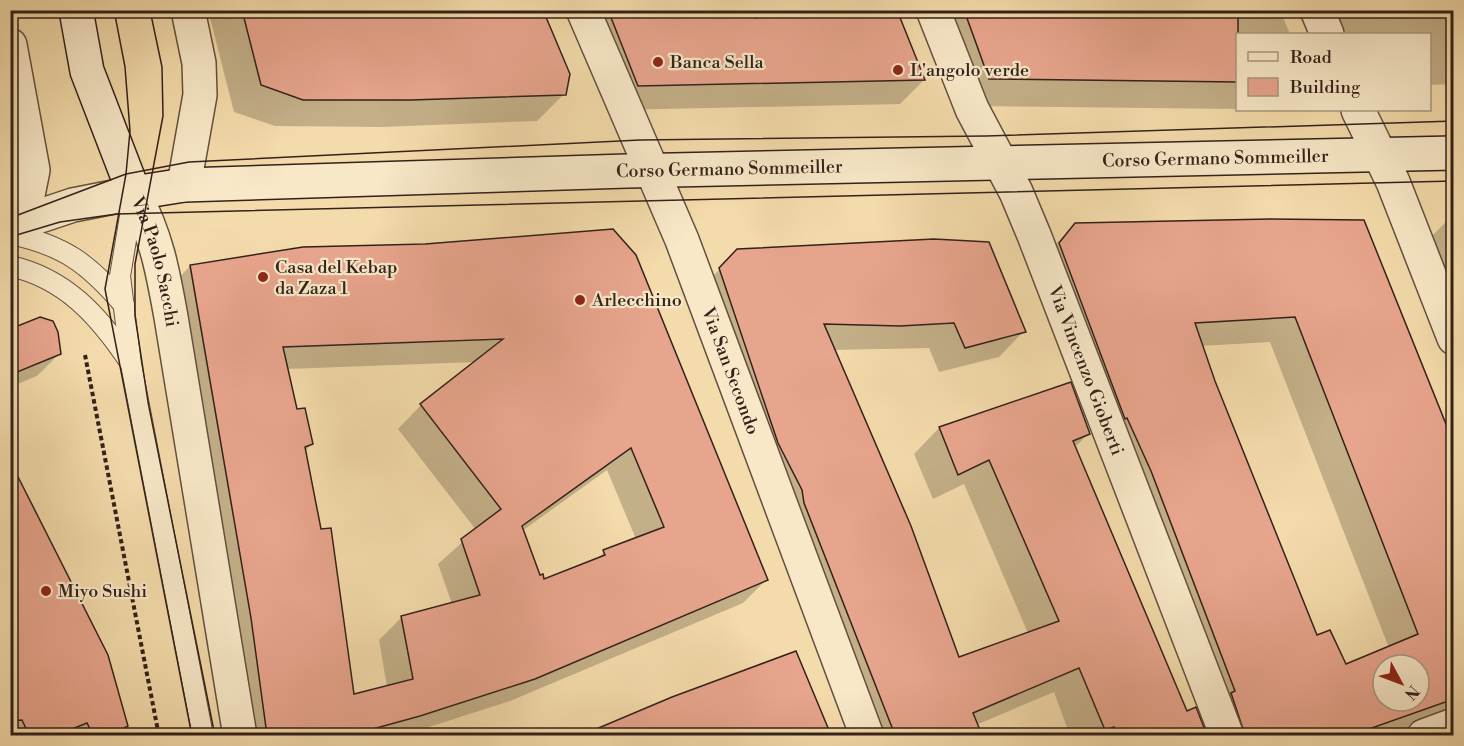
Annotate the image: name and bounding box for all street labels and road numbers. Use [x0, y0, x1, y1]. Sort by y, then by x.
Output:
street label: Corso Germano Sommeiller [1102, 145, 1329, 173]
street label: Corso Germano Sommeiller [616, 155, 843, 183]
street label: Via Paolo Sacchi [125, 192, 183, 329]
street label: Via Vincenzo Gioberti [1042, 282, 1129, 459]
street label: Via San Secondo [696, 303, 765, 438]

